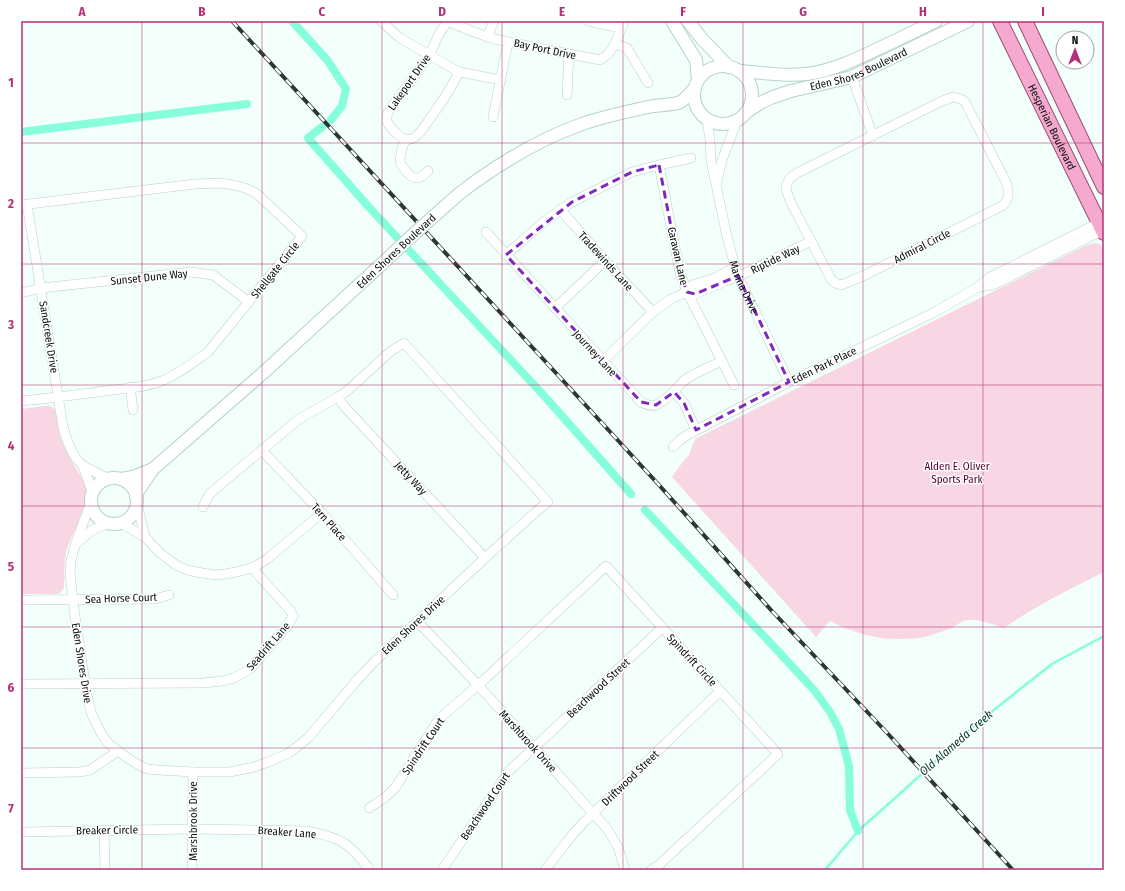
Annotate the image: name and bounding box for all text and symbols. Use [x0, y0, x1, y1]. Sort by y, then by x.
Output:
text: A [77, 4, 86, 19]
text: B [198, 4, 206, 19]
text: C [319, 4, 326, 19]
text: D [438, 4, 446, 19]
text: E [559, 4, 565, 19]
text: F [680, 4, 686, 19]
text: G [799, 4, 807, 19]
text: H [919, 4, 927, 19]
text: I [1041, 4, 1045, 19]
north arrow [1055, 30, 1095, 70]
text: N [1072, 34, 1078, 47]
street label: Bay Port Drive [513, 37, 577, 62]
street label: Eden Shores Boulevard [809, 45, 909, 93]
street label: Lakeport Drive [385, 52, 434, 113]
text: 1 [8, 75, 14, 90]
street label: Hesperian Boulevard [1025, 82, 1078, 172]
text: 2 [7, 196, 14, 211]
street label: Eden Shores Boulevard [354, 211, 439, 291]
street label: Caravan Lane [664, 226, 691, 287]
street label: Admiral Circle [892, 227, 953, 266]
street label: Tradewinds Lane [576, 229, 636, 294]
street label: Shellgate Circle [249, 239, 302, 301]
street label: Riptide Way [749, 242, 802, 277]
street label: Marina Drive [727, 259, 761, 316]
street label: Sunset Dune Way [110, 267, 188, 288]
street label: Sandcreek Drive [36, 300, 61, 374]
text: 3 [7, 317, 14, 332]
street label: Journey Lane [570, 328, 619, 379]
street label: Eden Park Place [790, 344, 859, 387]
text: 4 [8, 438, 15, 453]
street label: Jetty Way [392, 459, 429, 498]
park label: Alden E. Oliver Sports Park [924, 460, 990, 486]
street label: Tern Place [308, 501, 349, 544]
text: 5 [8, 559, 14, 574]
street label: Sea Horse Court [85, 591, 158, 606]
street label: Eden Shores Drive [379, 593, 447, 658]
street label: Seadrift Lane [244, 620, 293, 673]
street label: Eden Shores Drive [69, 622, 94, 704]
street label: Spindrift Circle [664, 631, 719, 689]
street label: Beachwood Street [564, 656, 633, 721]
text: 6 [8, 680, 15, 695]
water label: Old Alameda Creek [917, 707, 996, 779]
street label: Marshbrook Drive [496, 708, 559, 775]
street label: Spindrift Court [399, 715, 448, 777]
street label: Driftwood Street [599, 748, 662, 809]
street label: Beachwood Court [458, 770, 513, 843]
street label: Marshbrook Drive [187, 781, 200, 861]
text: 7 [8, 801, 14, 816]
street label: Breaker Circle [76, 823, 138, 838]
street label: Breaker Lane [257, 824, 317, 841]

